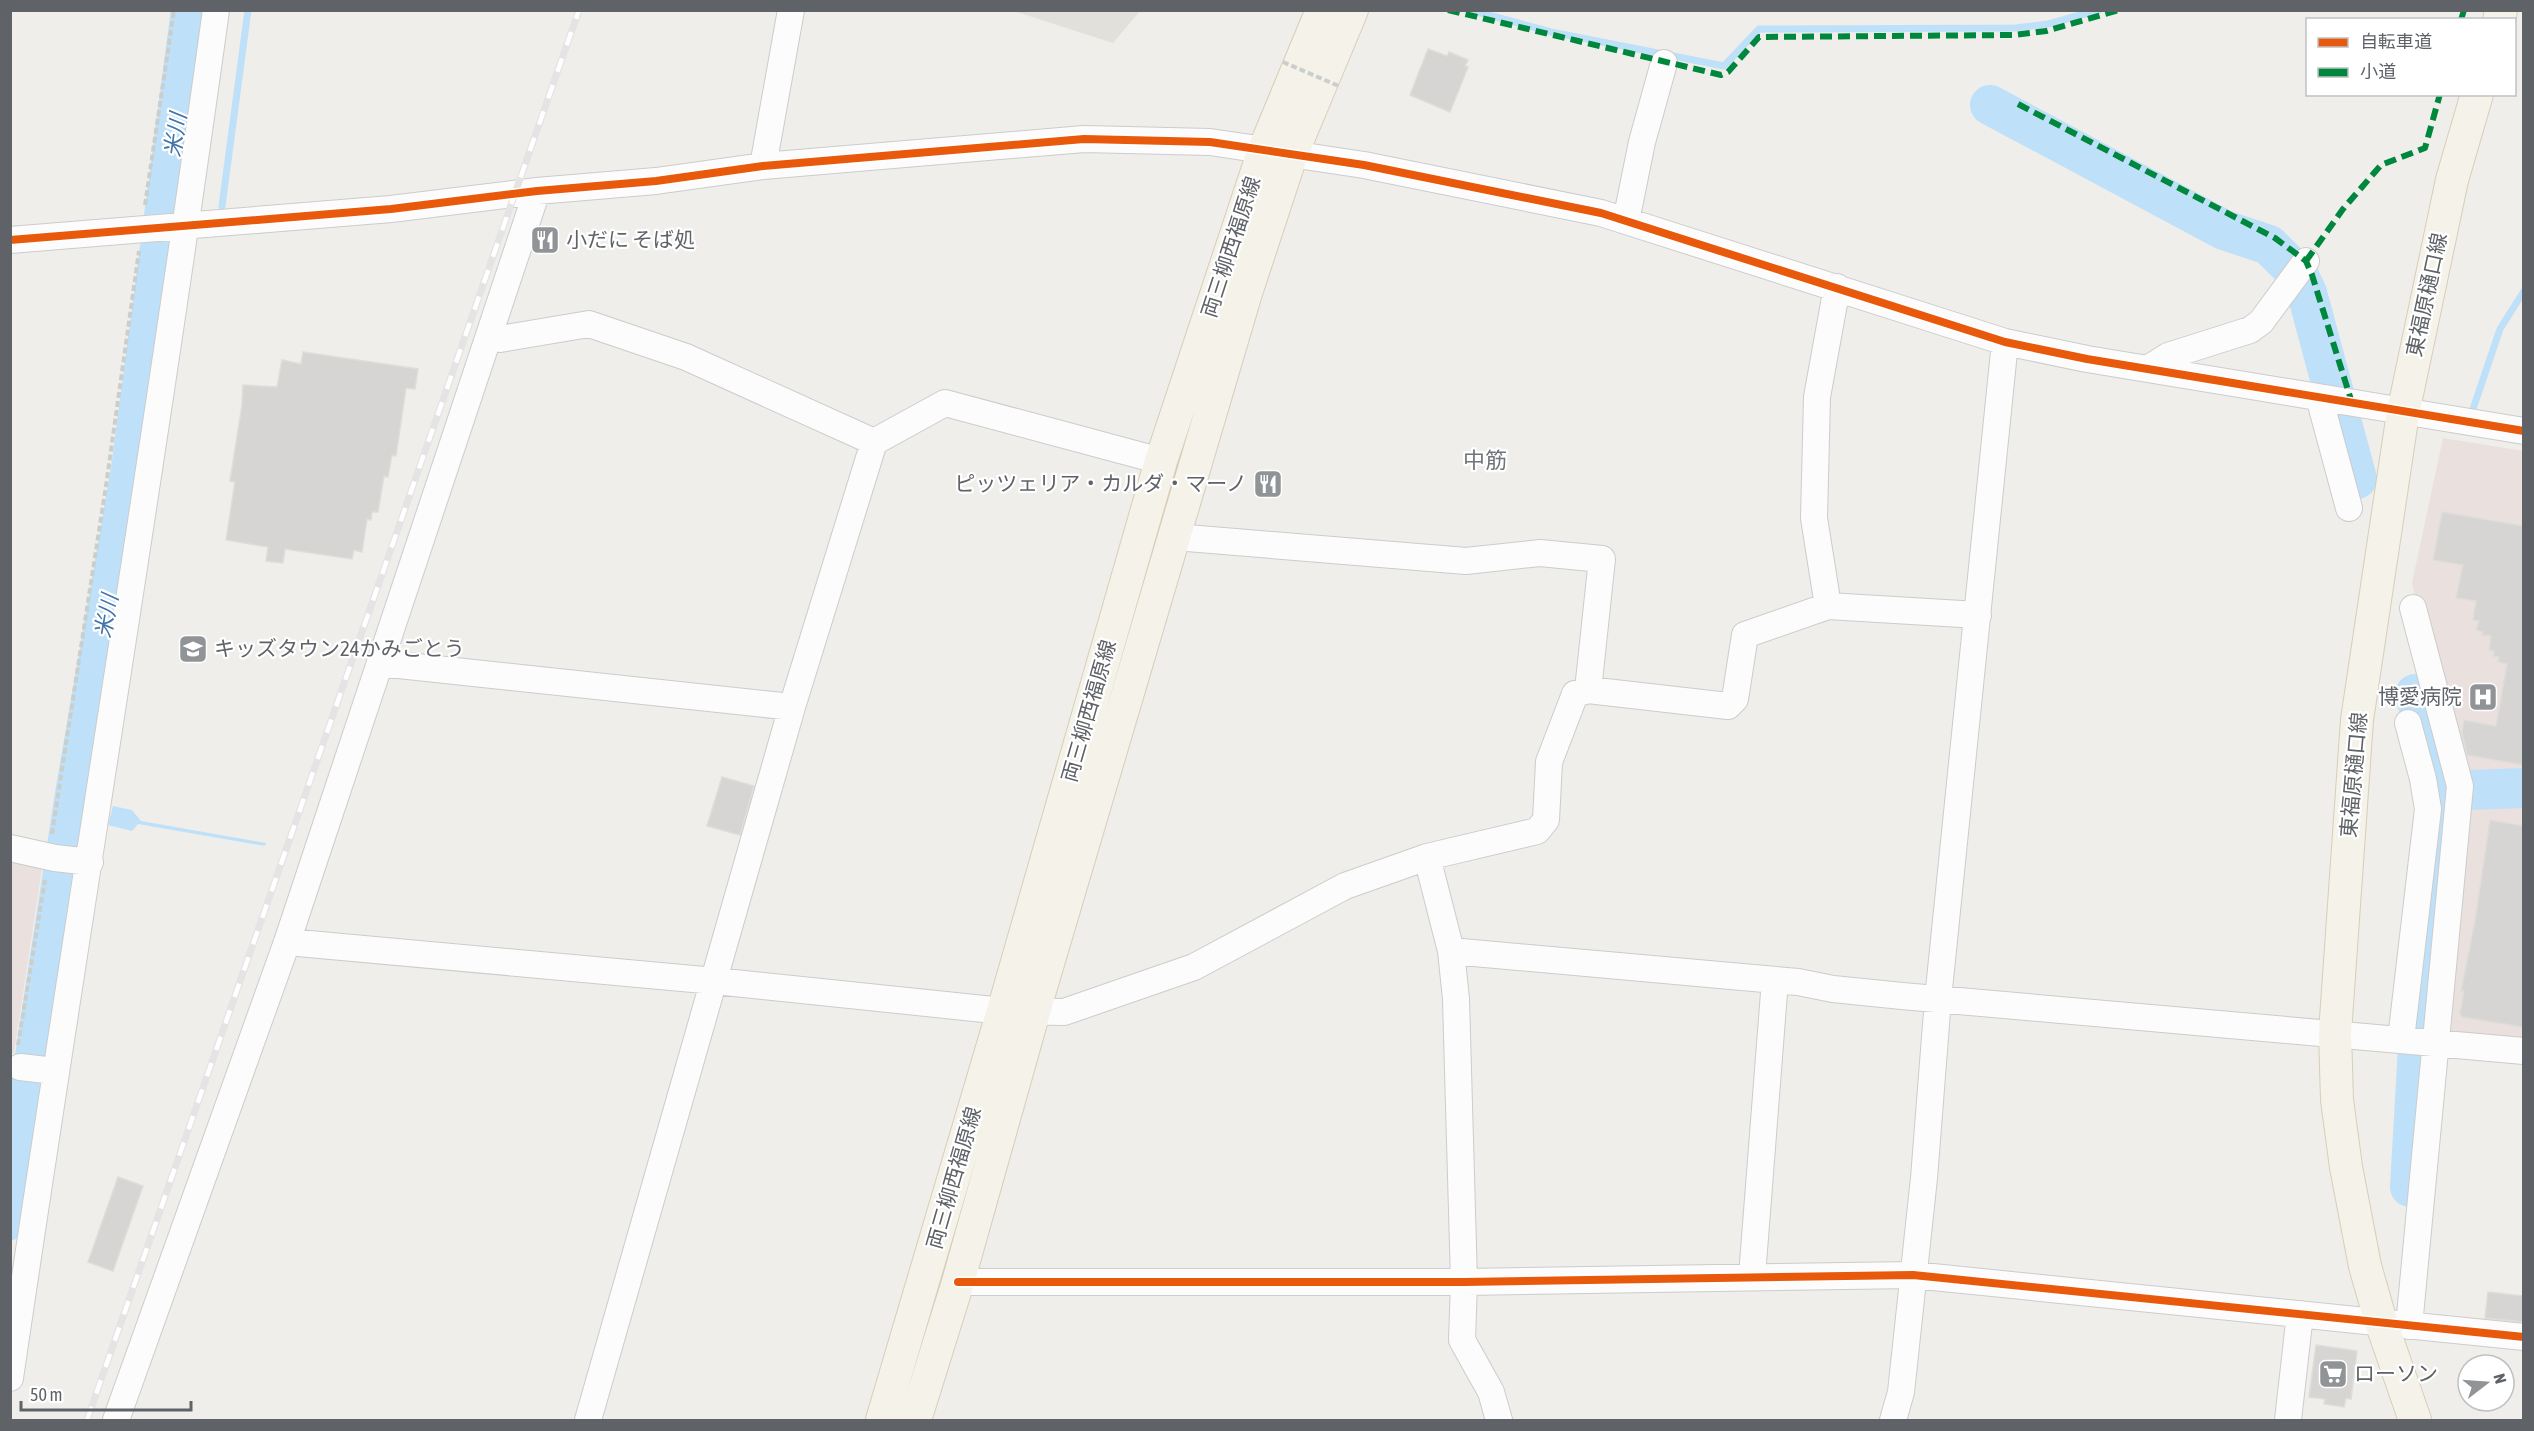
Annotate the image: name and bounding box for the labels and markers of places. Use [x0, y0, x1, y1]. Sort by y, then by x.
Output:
restaurant icon: 小だに そば処 [529, 224, 561, 256]
place label: 小だに そば処 [566, 227, 695, 251]
restaurant icon: ピッツェリア・カルダ・マーノ [1252, 468, 1284, 500]
place label: ピッツェリア・カルダ・マーノ [954, 471, 1247, 495]
school or university icon: キッズタウン24かみごとう [177, 633, 209, 665]
place label: キッズタウン24かみごとう [214, 636, 465, 660]
hospital icon: 博愛病院 [2467, 681, 2499, 713]
place label: 博愛病院 [2378, 684, 2462, 708]
supermarket icon: ローソン [2317, 1358, 2349, 1390]
place label: ローソン [2354, 1361, 2438, 1385]

